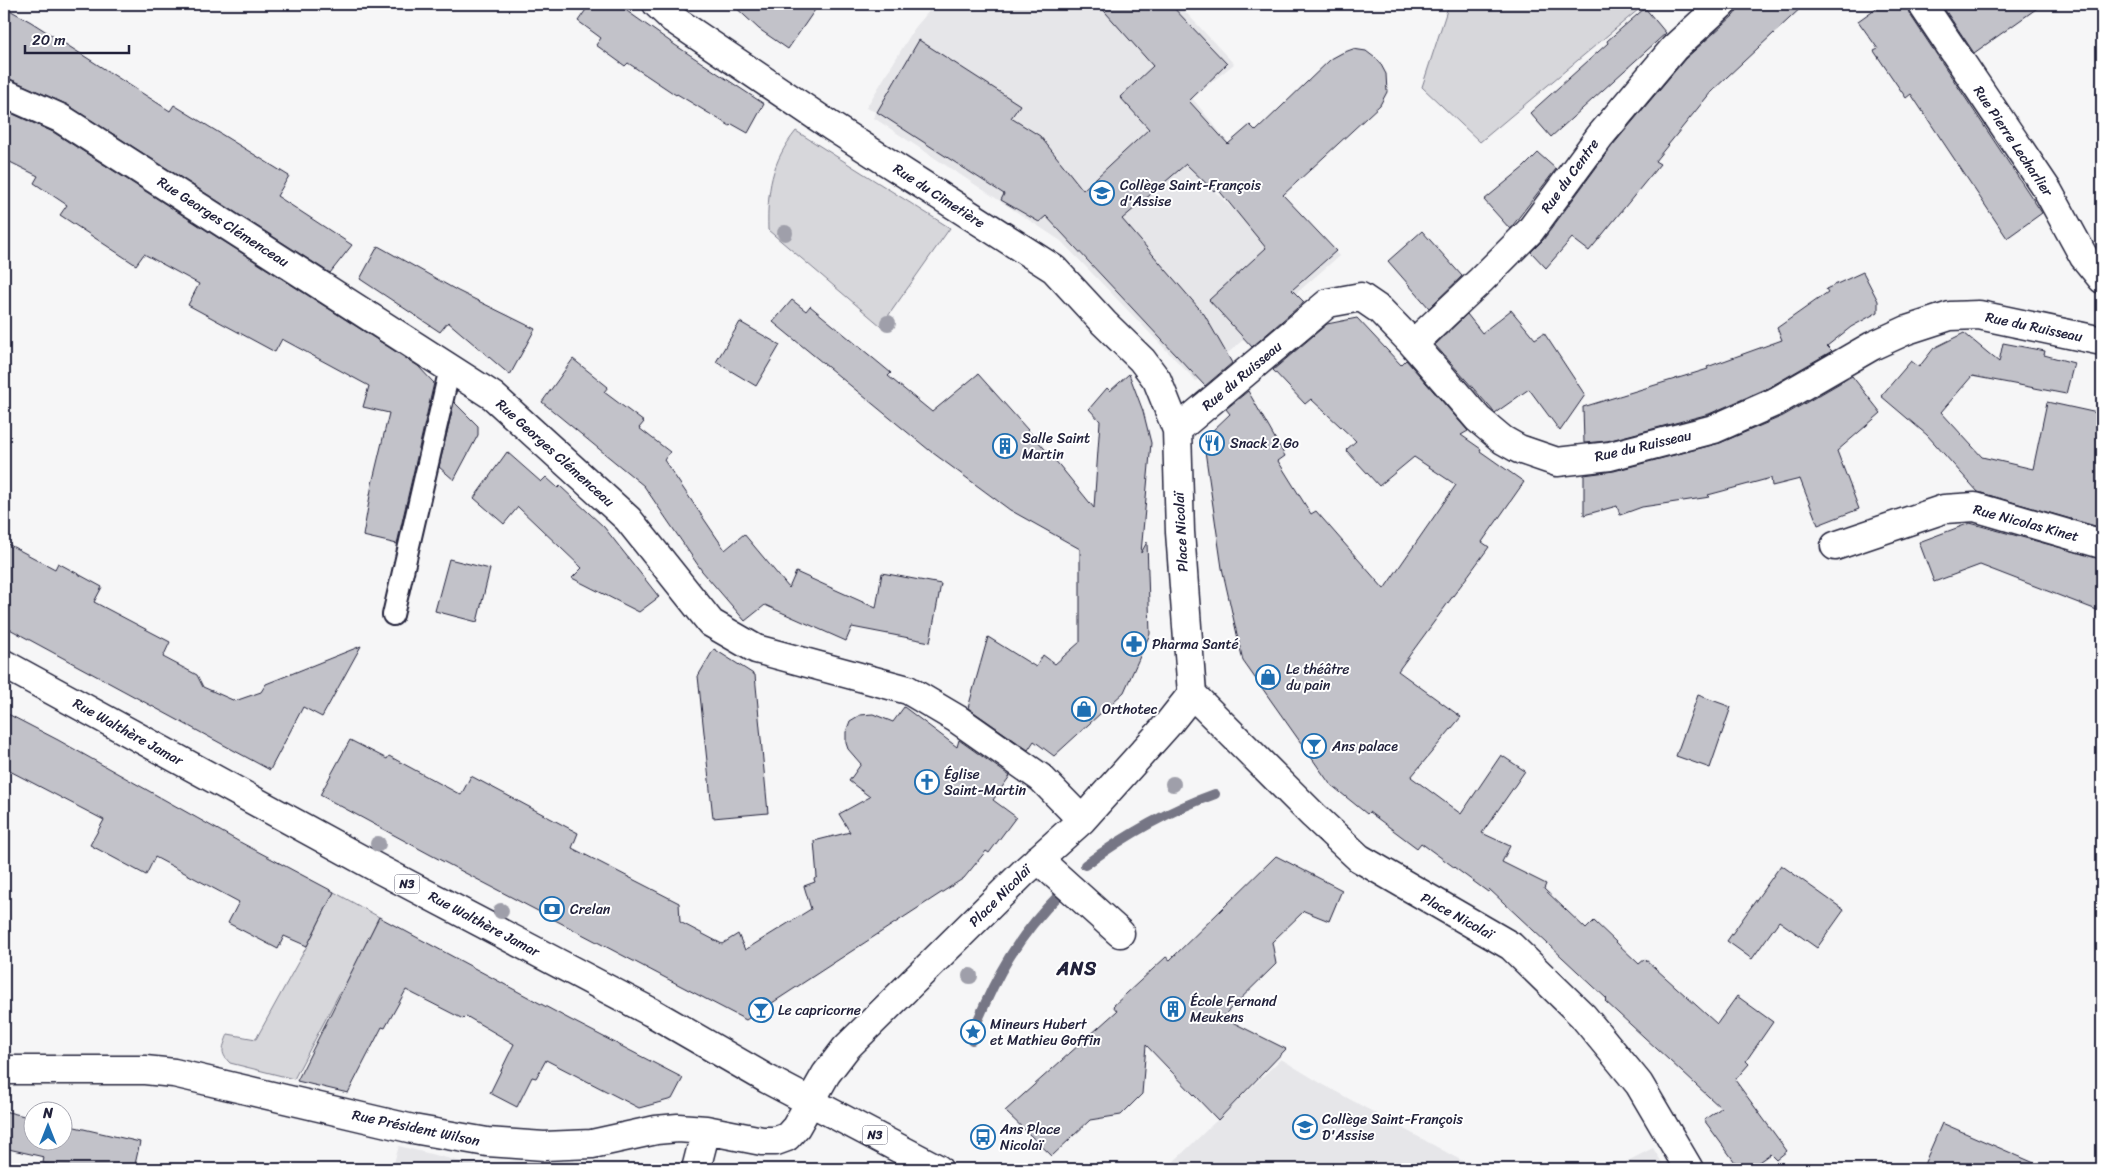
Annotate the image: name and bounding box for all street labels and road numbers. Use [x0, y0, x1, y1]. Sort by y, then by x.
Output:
street label: Rue Pierre Lecharlier [1967, 80, 2060, 203]
street label: Rue du Centre [1534, 133, 1606, 219]
street label: Rue du Cimetière [888, 157, 990, 235]
street label: Rue Georges Clémenceau [152, 170, 294, 274]
street label: Rue du Ruisseau [1983, 305, 2085, 350]
street label: Rue du Ruisseau [1196, 334, 1288, 417]
street label: Rue Georges Clémenceau [490, 393, 621, 514]
street label: Rue du Ruisseau [1592, 423, 1694, 469]
street label: Place Nicolaï [1166, 489, 1196, 573]
street label: Rue Nicolas Kinet [1970, 497, 2082, 549]
street label: Rue Walthère Jamar [68, 691, 189, 773]
street label: Place Nicolaï [963, 857, 1039, 933]
road number: N3 [394, 874, 420, 894]
street label: Rue Walthère Jamar [424, 884, 545, 965]
street label: Place Nicolaï [1416, 886, 1500, 947]
street label: Rue Président Wilson [350, 1102, 482, 1154]
road number: N3 [862, 1126, 888, 1144]

